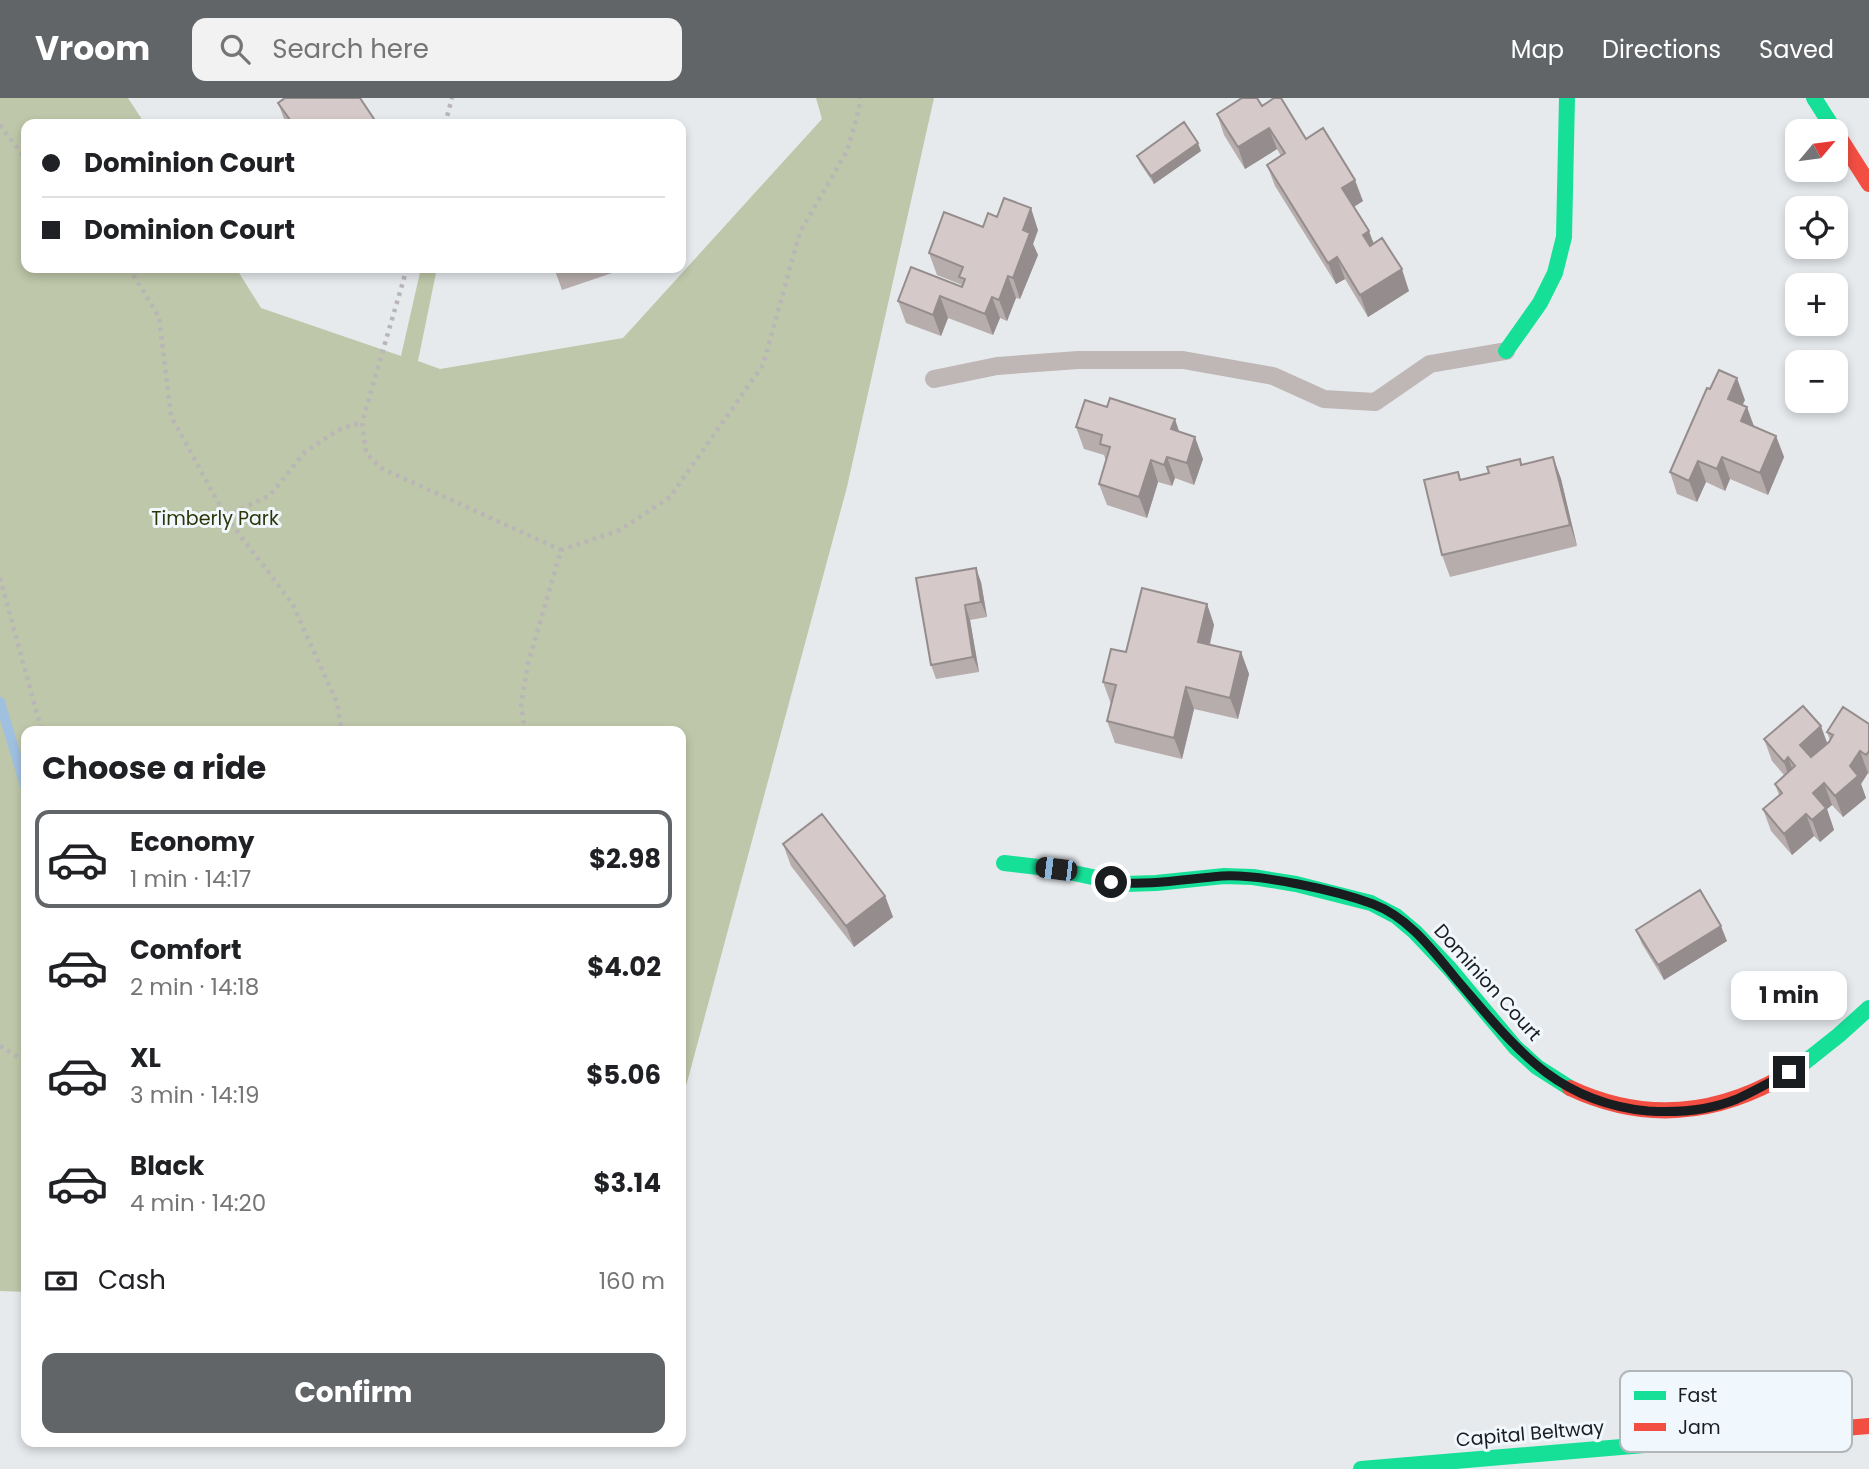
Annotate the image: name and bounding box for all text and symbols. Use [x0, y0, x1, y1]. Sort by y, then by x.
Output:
search box [192, 18, 682, 81]
text: Vroom [35, 25, 150, 72]
icon: search [216, 30, 254, 68]
text: Search here [272, 31, 429, 67]
text: Map [1511, 33, 1564, 66]
text: Directions [1602, 33, 1721, 66]
text: Saved [1759, 33, 1834, 66]
north arrow [1785, 119, 1848, 182]
map controls [1785, 119, 1848, 413]
text: Dominion Court [84, 145, 295, 181]
button: locate [1785, 196, 1848, 259]
text: Dominion Court [84, 212, 295, 248]
button: + [1785, 273, 1848, 336]
button: − [1785, 350, 1848, 413]
park label: Timberly Park [151, 505, 279, 532]
text: Choose a ride [42, 745, 266, 790]
text: Economy [130, 824, 254, 860]
icon: car [46, 828, 109, 891]
text: $2.98 [589, 841, 661, 877]
car [1034, 856, 1079, 882]
text: 1 min · 14:17 [130, 863, 251, 895]
route start [1095, 866, 1127, 898]
street label: Dominion Court [1428, 918, 1548, 1047]
text: Comfort [130, 932, 242, 968]
icon: car [46, 936, 109, 999]
text: $4.02 [587, 949, 661, 985]
callout: 1 min [1731, 970, 1847, 1020]
text: 2 min · 14:18 [130, 971, 259, 1003]
text: 1 min [1759, 979, 1819, 1011]
text: XL [130, 1040, 161, 1076]
icon: car [46, 1044, 109, 1107]
route end [1773, 1056, 1805, 1088]
text: $5.06 [586, 1057, 661, 1093]
text: 3 min · 14:19 [130, 1079, 260, 1111]
text: Black [130, 1148, 204, 1184]
icon: car [46, 1152, 109, 1215]
text: $3.14 [593, 1165, 661, 1201]
text: 4 min · 14:20 [130, 1187, 266, 1219]
icon: cash [42, 1262, 80, 1300]
text: Cash [98, 1262, 166, 1298]
text: 160 m [599, 1265, 665, 1297]
button: Confirm [42, 1353, 665, 1433]
legend [1620, 1371, 1852, 1452]
text: Fast [1678, 1382, 1717, 1409]
street label: Capital Beltway [1455, 1414, 1606, 1453]
text: Jam [1678, 1414, 1720, 1441]

